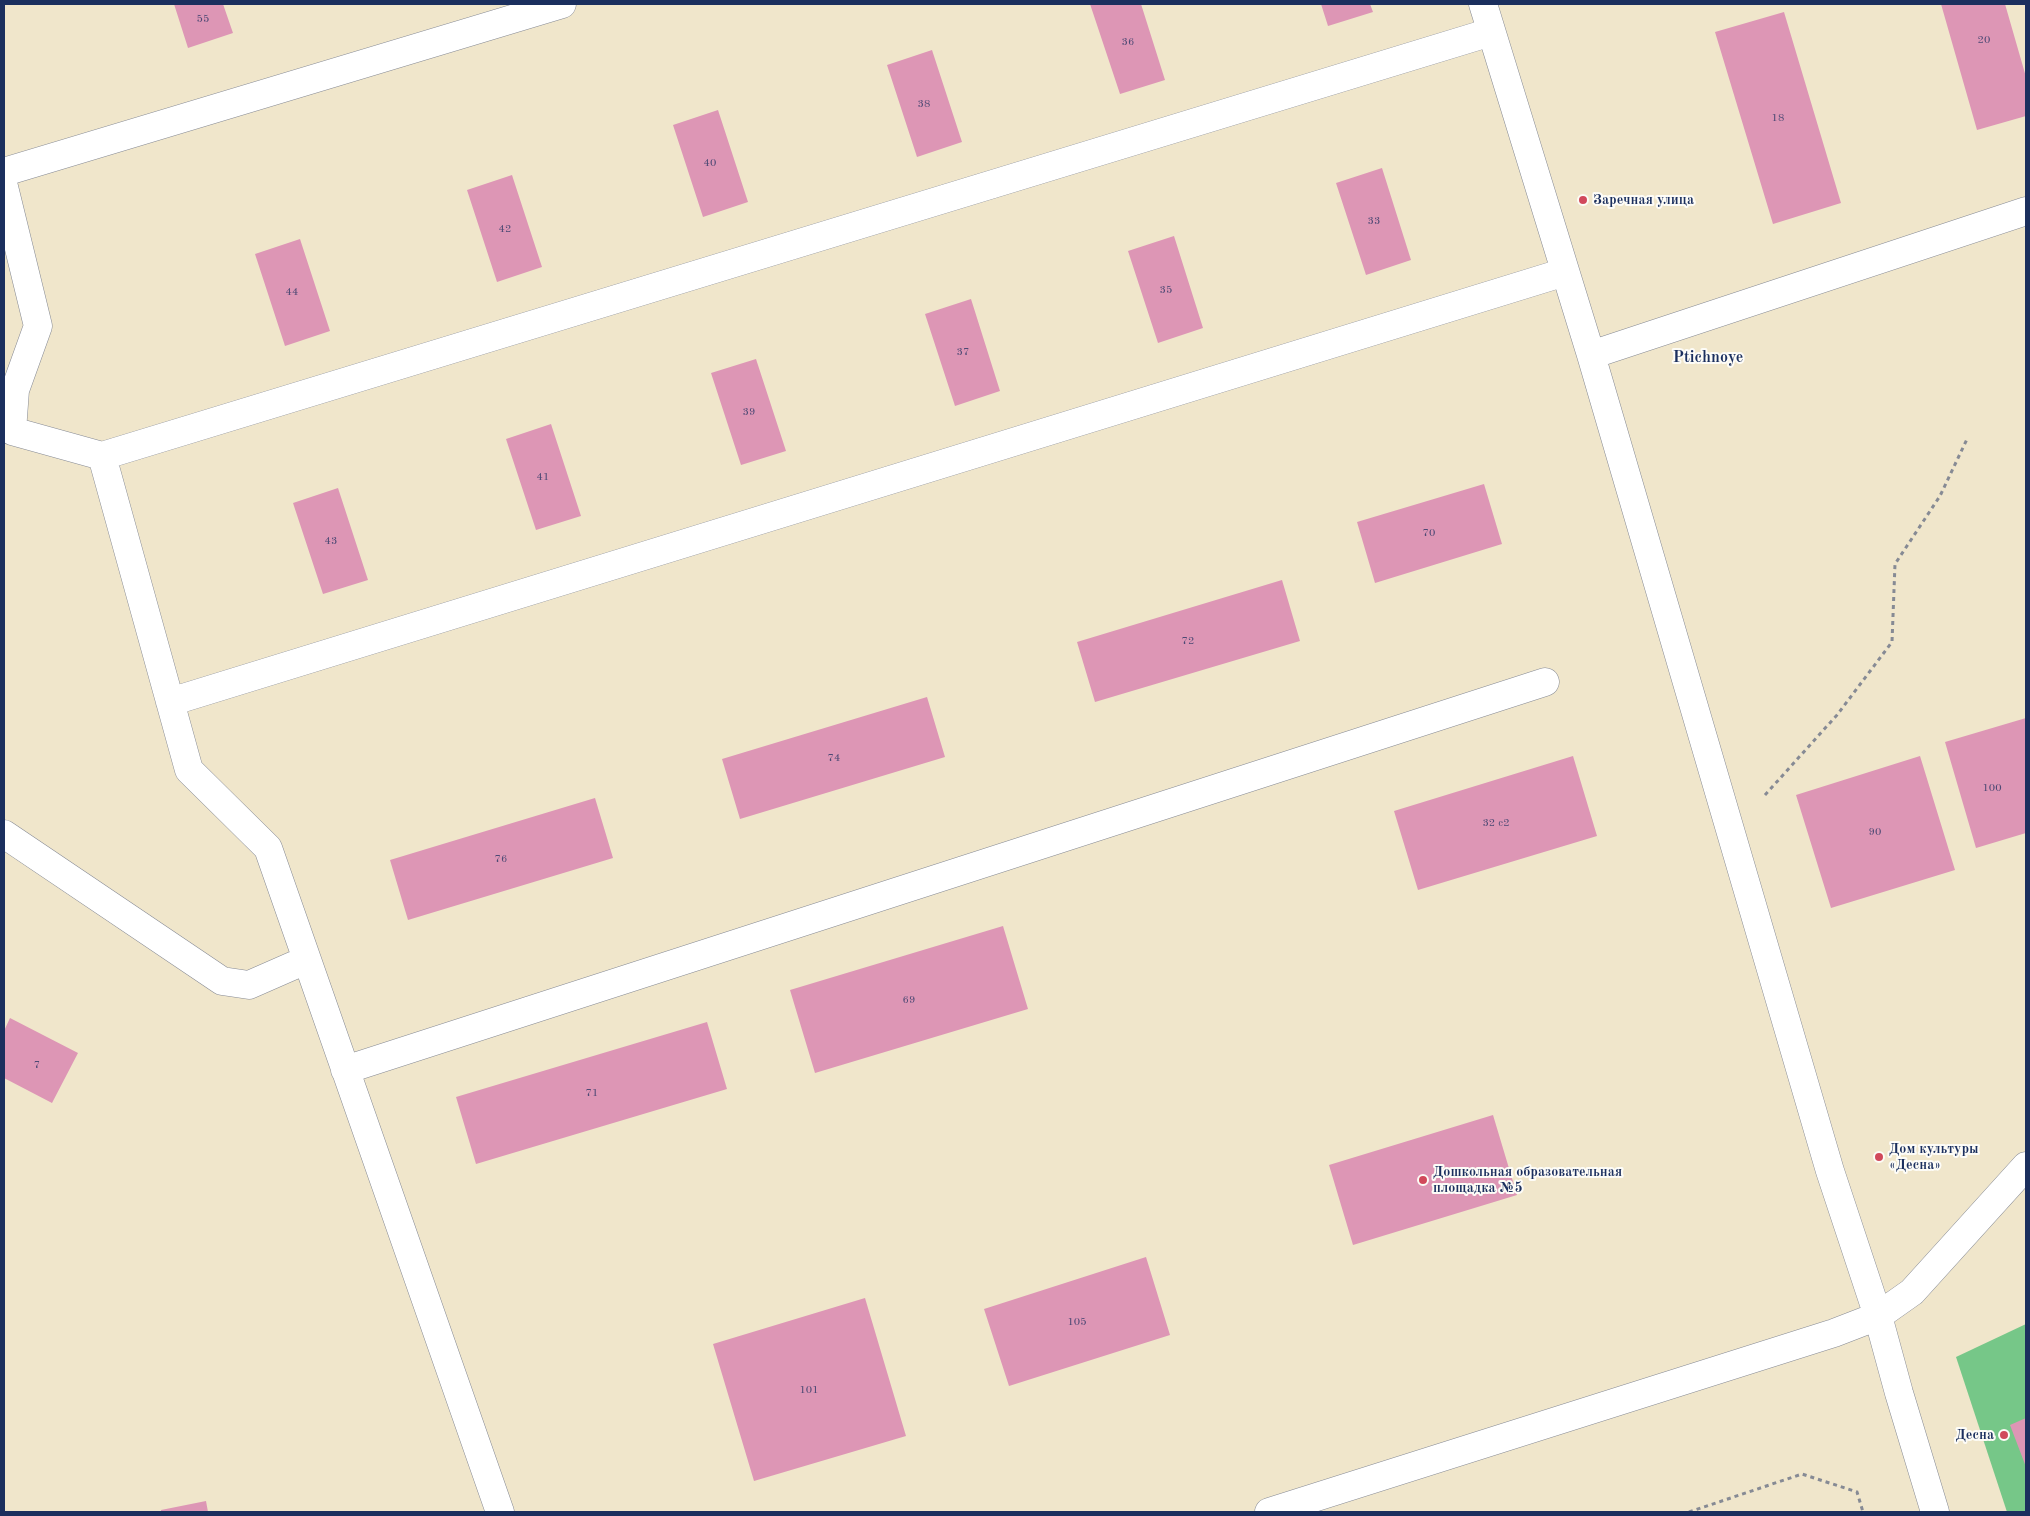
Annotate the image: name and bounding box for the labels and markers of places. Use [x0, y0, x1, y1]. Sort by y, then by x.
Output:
place label: Заречная улица [1593, 192, 1694, 208]
marker: Заречная улица [1577, 194, 1589, 206]
place label: Дом культуры «Десна» [1889, 1141, 1979, 1174]
marker: Дом культуры «Десна» [1873, 1151, 1885, 1163]
place label: Дошкольная образовательная площадка №5 [1433, 1164, 1622, 1196]
marker: Дошкольная образовательная площадка №5 [1417, 1174, 1429, 1186]
place label: Десна [1955, 1427, 1994, 1443]
marker: Десна [1998, 1429, 2010, 1441]

